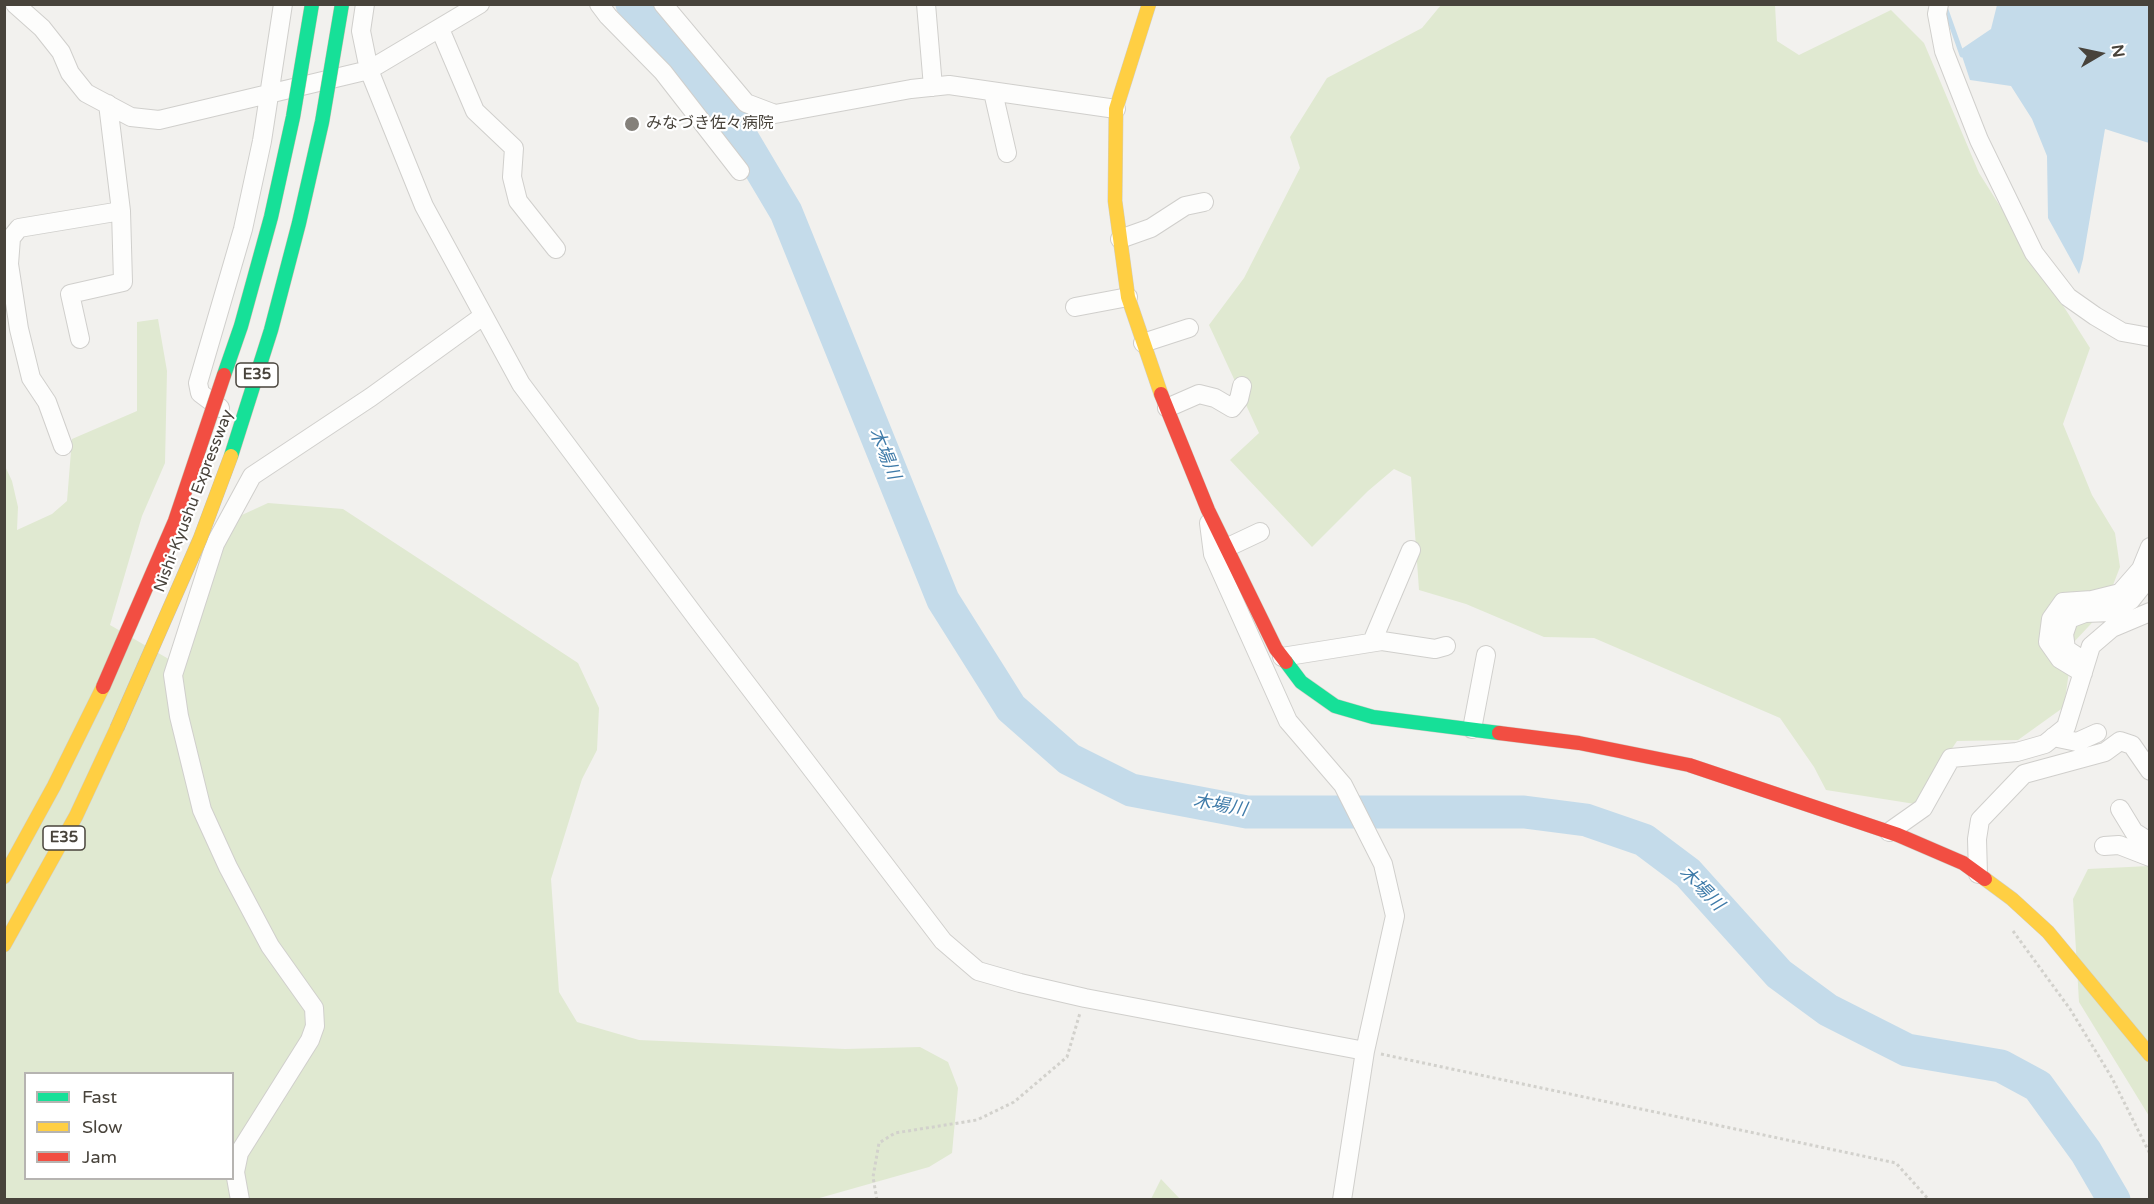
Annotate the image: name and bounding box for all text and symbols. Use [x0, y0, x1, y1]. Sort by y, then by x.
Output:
north arrow [2070, 24, 2130, 84]
text: N [2107, 43, 2129, 59]
place label: みなづき佐々病院 [646, 114, 774, 134]
marker: みなづき佐々病院 [623, 115, 641, 133]
road number: E35 [236, 363, 278, 387]
street label: Nishi-Kyushu Expressway [150, 407, 238, 595]
water label: 木場川 [864, 425, 904, 483]
water label: 木場川 [1192, 791, 1248, 821]
road number: E35 [43, 826, 85, 850]
water label: 木場川 [1674, 862, 1728, 916]
legend [24, 1072, 234, 1180]
text: Fast [82, 1086, 117, 1108]
text: Slow [82, 1116, 123, 1138]
text: Jam [82, 1146, 117, 1168]

